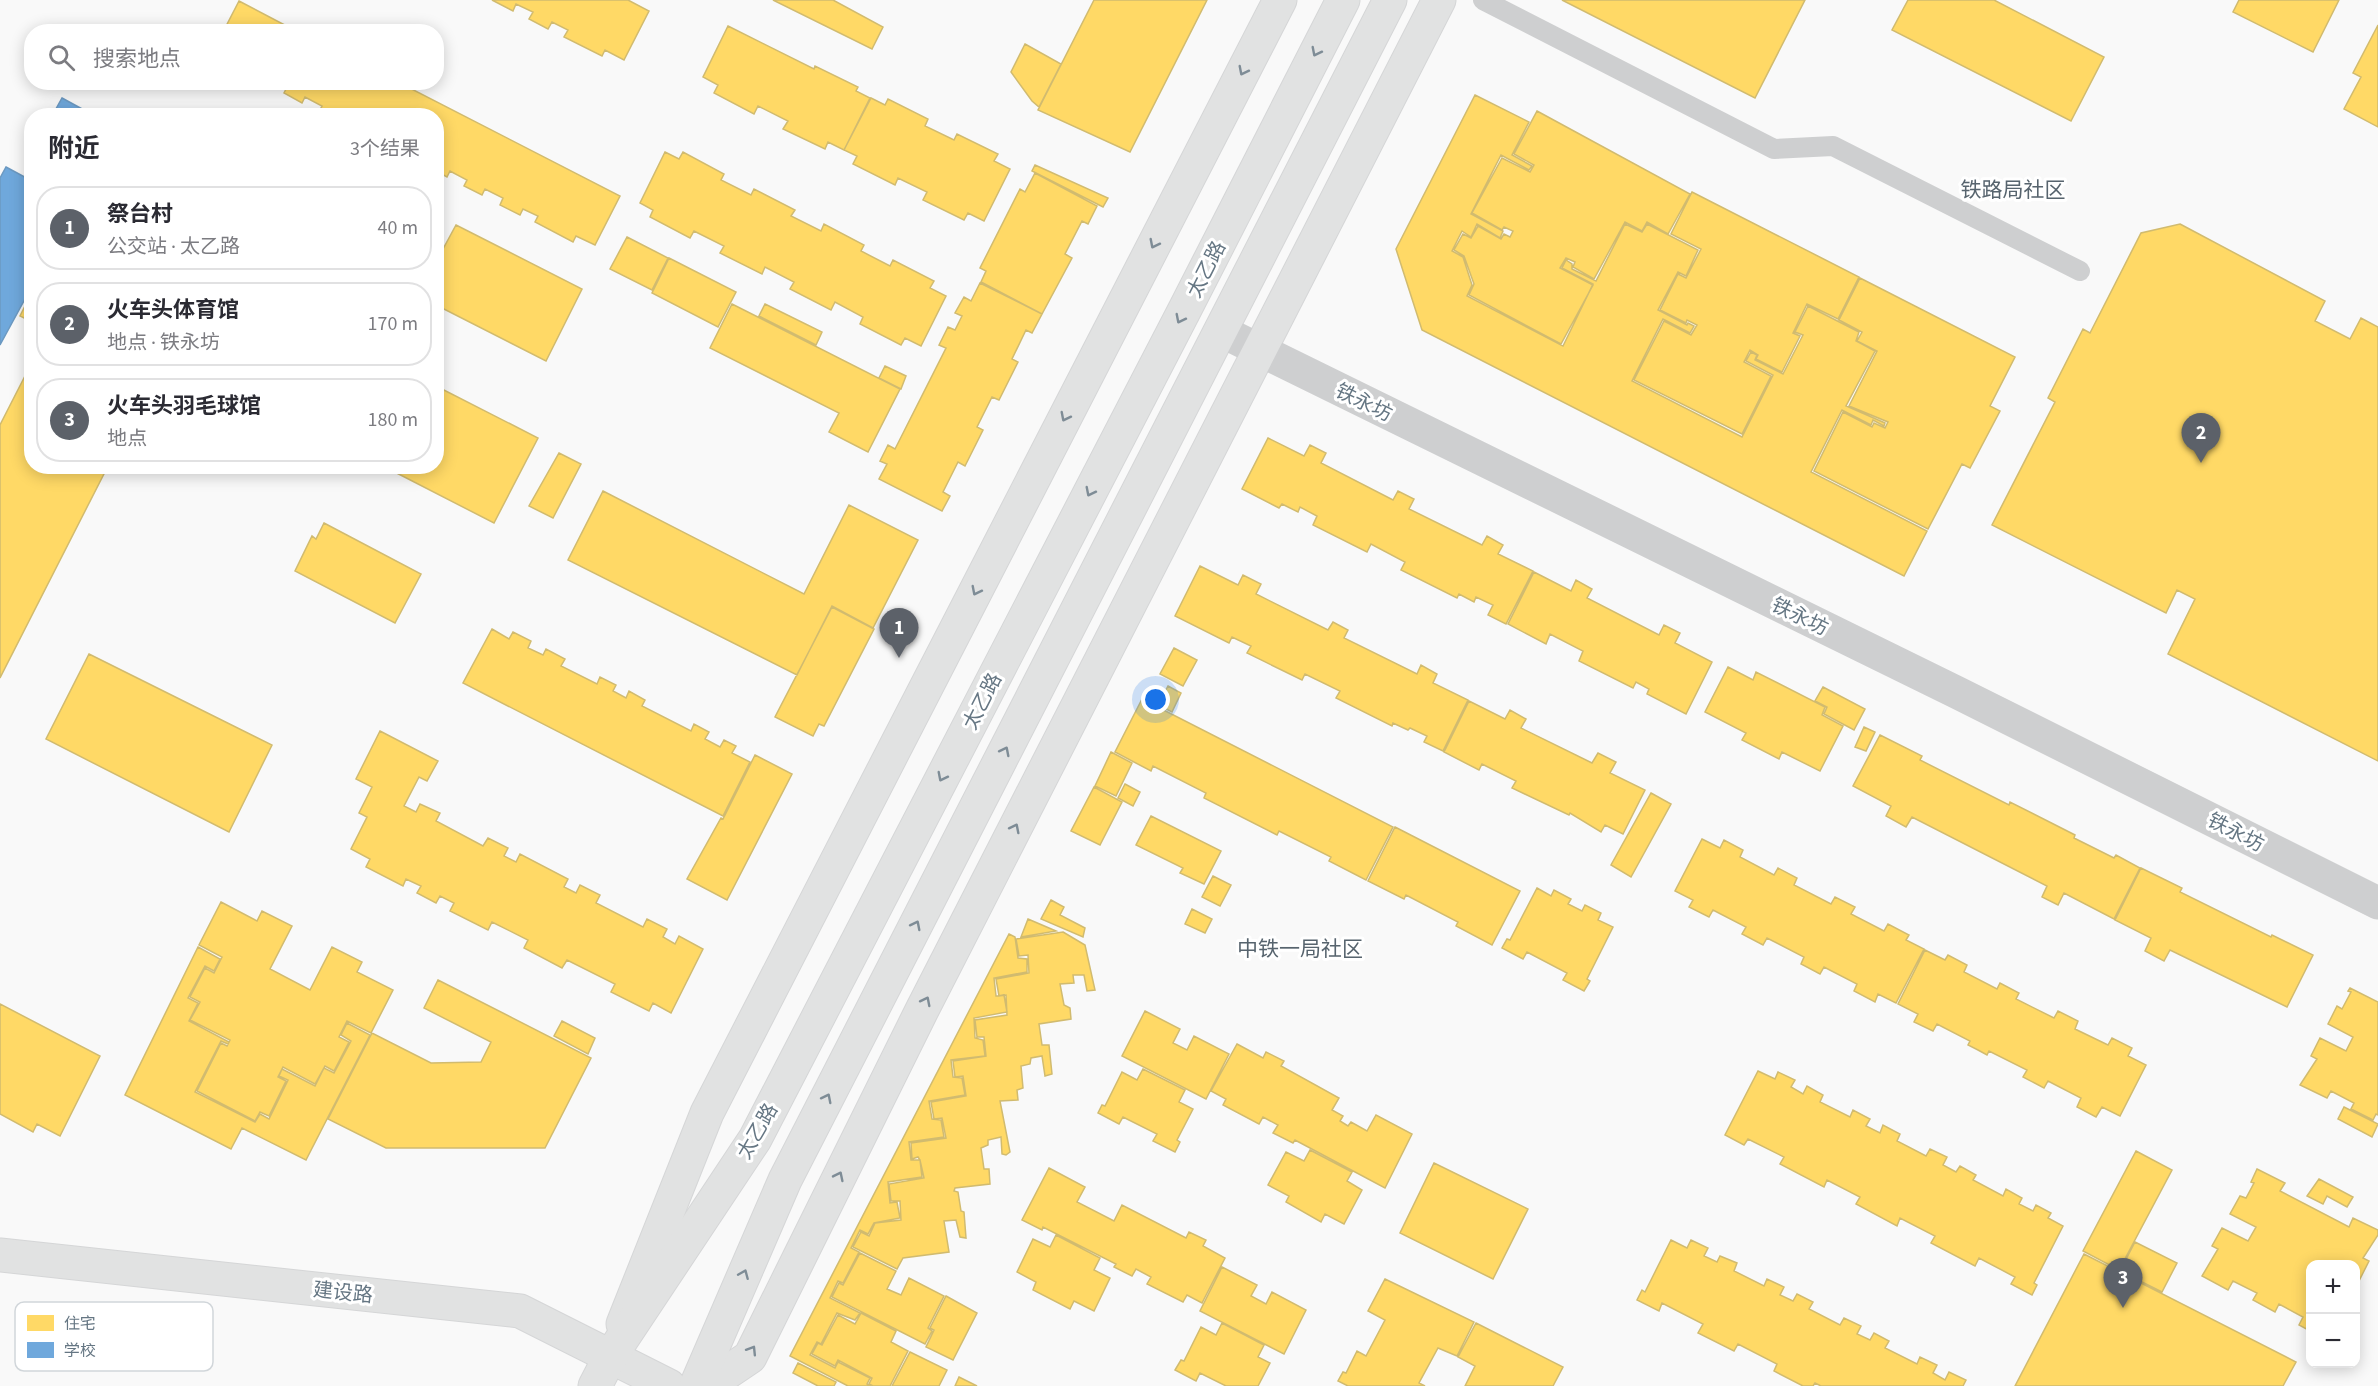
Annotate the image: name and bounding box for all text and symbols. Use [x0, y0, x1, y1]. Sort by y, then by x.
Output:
search box [24, 24, 444, 90]
icon: search [45, 41, 78, 74]
text: 搜索地点 [93, 43, 181, 75]
one-way arrow [1312, 46, 1324, 57]
one-way arrow [1239, 64, 1251, 75]
text: 附近 [48, 130, 100, 167]
text: 3个结果 [350, 135, 420, 163]
district label: 铁路局社区 [1961, 175, 2066, 205]
text: 祭台村 [107, 198, 173, 230]
text: 1 [64, 214, 75, 242]
text: 40 m [378, 214, 418, 242]
text: 公交站 · 太乙路 [107, 233, 240, 261]
street label: 太乙路 [1181, 236, 1233, 303]
one-way arrow [1150, 238, 1161, 248]
text: 火车头体育馆 [107, 294, 239, 326]
text: 2 [64, 310, 75, 338]
text: 170 m [368, 310, 418, 338]
one-way arrow [1176, 313, 1187, 324]
text: 地点 · 铁永坊 [107, 329, 220, 357]
street label: 铁永坊 [1330, 377, 1397, 429]
text: 火车头羽毛球馆 [107, 390, 261, 422]
text: 3 [64, 406, 75, 434]
text: 180 m [368, 406, 418, 434]
one-way arrow [1061, 411, 1072, 422]
pin: 2 [2182, 414, 2220, 463]
text: 地点 [107, 425, 147, 453]
one-way arrow [1086, 486, 1097, 497]
one-way arrow [971, 584, 983, 595]
street label: 铁永坊 [1766, 591, 1833, 643]
pin: 1 [880, 608, 918, 658]
street label: 太乙路 [957, 668, 1009, 735]
your location [1141, 685, 1170, 714]
one-way arrow [998, 747, 1009, 758]
one-way arrow [938, 771, 950, 782]
street label: 铁永坊 [2202, 807, 2269, 859]
one-way arrow [1007, 823, 1019, 834]
one-way arrow [909, 920, 920, 931]
district label: 中铁一局社区 [1237, 934, 1363, 964]
one-way arrow [919, 997, 930, 1008]
one-way arrow [820, 1094, 831, 1104]
street label: 太乙路 [731, 1099, 785, 1164]
one-way arrow [832, 1171, 844, 1182]
pin: 3 [2104, 1258, 2142, 1308]
map controls [2306, 1260, 2360, 1368]
button: + [2306, 1260, 2360, 1314]
one-way arrow [737, 1270, 749, 1281]
street label: 建设路 [312, 1276, 374, 1310]
legend [15, 1302, 213, 1371]
text: 住宅 [64, 1313, 96, 1335]
button: − [2306, 1314, 2360, 1368]
text: 学校 [64, 1340, 96, 1362]
one-way arrow [745, 1346, 756, 1356]

